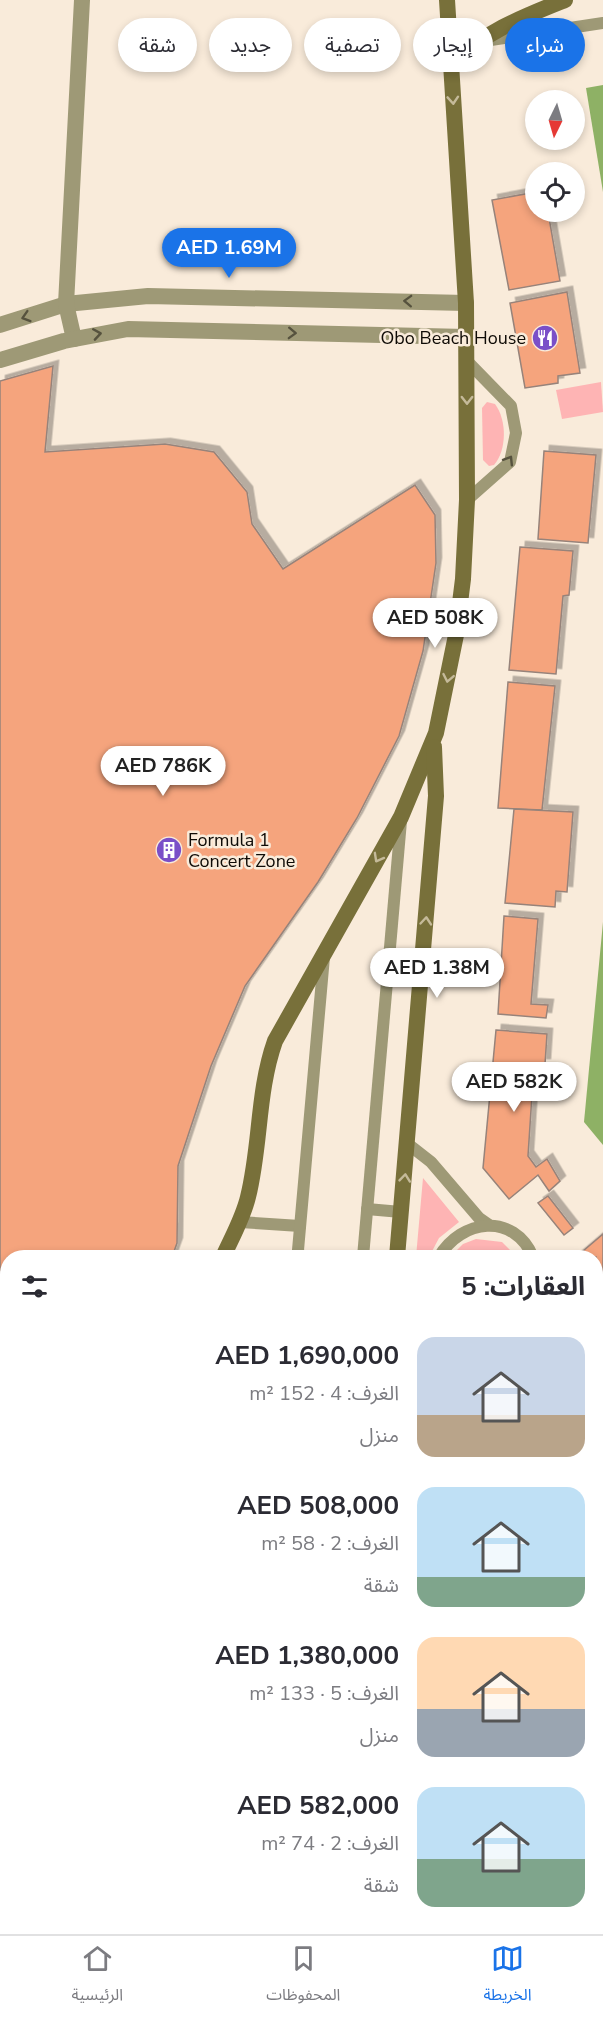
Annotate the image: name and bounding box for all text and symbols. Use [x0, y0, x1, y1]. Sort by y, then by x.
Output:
chip: شقة [118, 18, 197, 72]
chip: جديد [209, 18, 292, 72]
chip: تصفية [304, 18, 401, 72]
chip: إيجار [413, 18, 493, 72]
chip: شراء [505, 18, 585, 72]
north arrow [525, 90, 585, 150]
map controls [525, 90, 585, 222]
one-way arrow [446, 96, 459, 105]
button: locate [525, 162, 585, 222]
pin: AED 1.69M [160, 228, 298, 279]
text: AED 1.69M [176, 234, 282, 261]
one-way arrow [404, 295, 413, 307]
one-way arrow [21, 310, 32, 322]
restaurant icon: Obo Beach House [530, 323, 560, 353]
one-way arrow [287, 326, 296, 339]
place label: Obo Beach House [381, 326, 526, 350]
one-way arrow [92, 328, 102, 341]
one-way arrow [461, 395, 473, 404]
one-way arrow [501, 456, 512, 467]
pin: AED 508K [373, 598, 497, 649]
text: AED 508K [387, 604, 483, 631]
one-way arrow [442, 672, 455, 682]
pin: AED 786K [101, 746, 225, 797]
text: AED 786K [115, 752, 211, 779]
place label: Formula 1 Concert Zone [188, 828, 295, 873]
building icon: Formula 1 Concert Zone [154, 835, 184, 865]
one-way arrow [374, 852, 385, 862]
one-way arrow [419, 916, 432, 925]
pin: AED 1.38M [368, 948, 506, 999]
text: AED 1.38M [384, 954, 490, 981]
pin: AED 582K [452, 1062, 576, 1113]
text: AED 582K [466, 1068, 562, 1095]
one-way arrow [398, 1173, 411, 1182]
text: العقارات: 5 [461, 1269, 585, 1304]
icon: filters [18, 1270, 51, 1303]
text: AED 1,690,000 [215, 1338, 399, 1373]
icon: home [465, 1361, 537, 1433]
text: الغرف: 4 · 152 m² [249, 1380, 399, 1407]
text: منزل [360, 1422, 399, 1449]
text: AED 508,000 [237, 1488, 399, 1523]
icon: home [465, 1511, 537, 1583]
text: الغرف: 2 · 58 m² [261, 1530, 399, 1557]
text: شقة [364, 1572, 399, 1599]
text: AED 1,380,000 [215, 1638, 399, 1673]
icon: home [465, 1661, 537, 1733]
text: الغرف: 5 · 133 m² [249, 1680, 399, 1707]
text: منزل [360, 1722, 399, 1749]
text: AED 582,000 [237, 1788, 399, 1823]
icon: home [465, 1811, 537, 1883]
text: الغرف: 2 · 74 m² [261, 1830, 399, 1857]
text: شقة [364, 1872, 399, 1899]
tab: الرئيسية [72, 1942, 123, 2012]
tab: المحفوظات [266, 1942, 340, 2012]
tab: الخريطة [484, 1942, 531, 2012]

